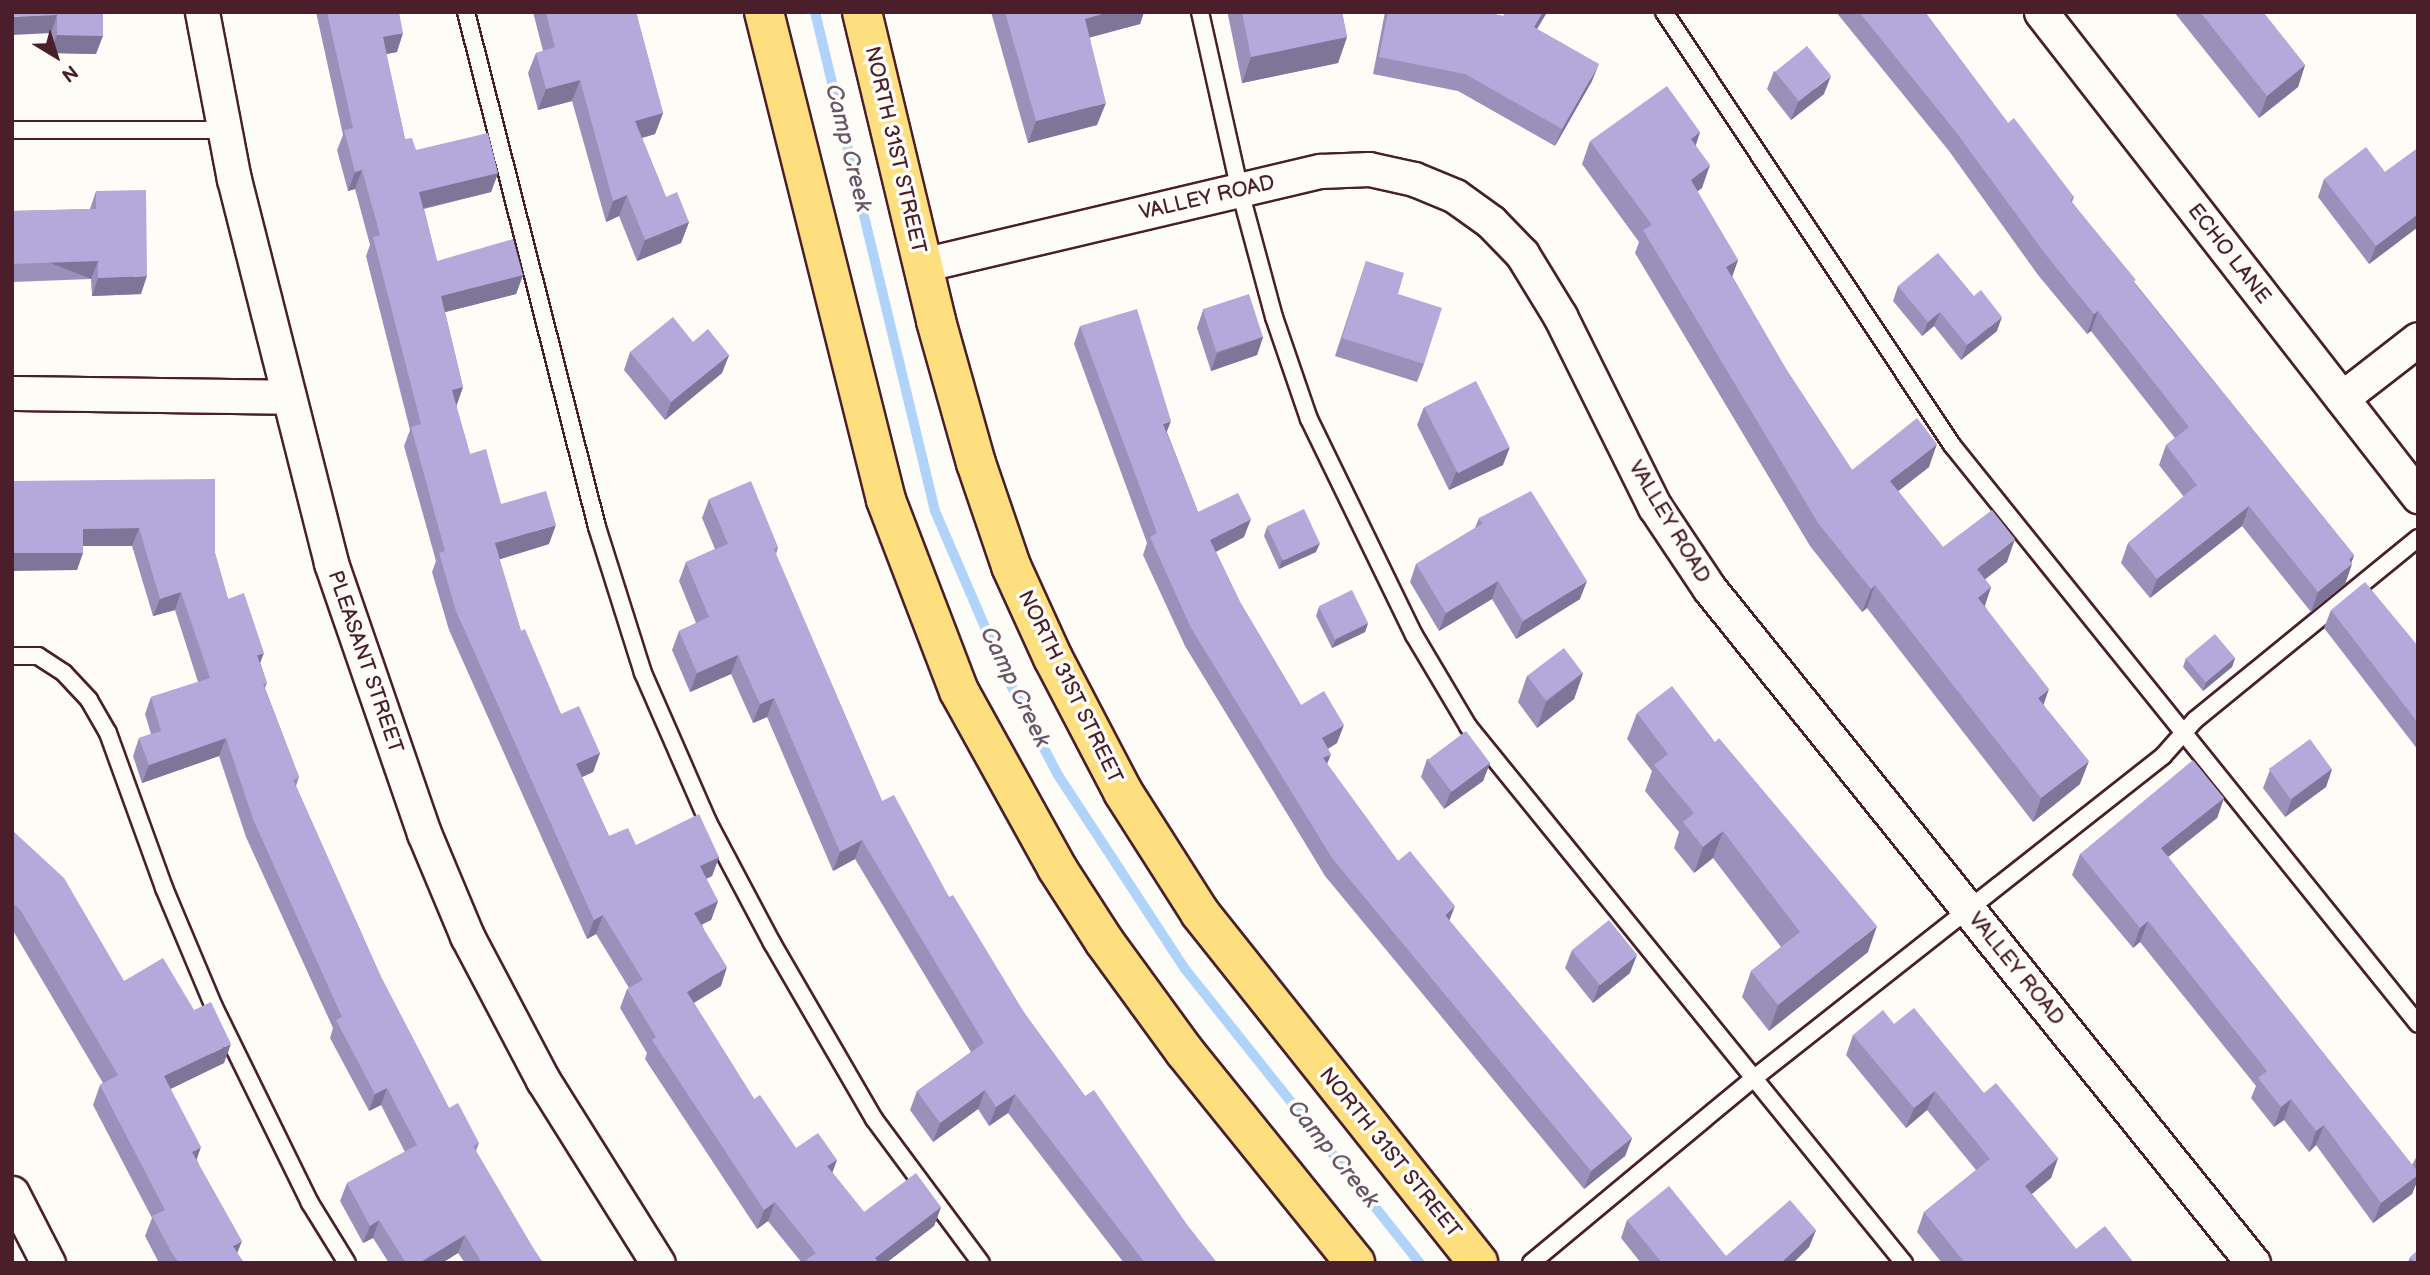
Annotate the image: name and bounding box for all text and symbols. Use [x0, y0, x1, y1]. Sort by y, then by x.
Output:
north arrow [21, 21, 91, 91]
street label: NORTH 31ST STREET [859, 44, 931, 256]
text: N [57, 59, 82, 86]
water label: Camp Creek [819, 81, 877, 215]
street label: VALLEY ROAD [1137, 170, 1277, 226]
street label: ECHO LANE [2182, 199, 2276, 309]
street label: VALLEY ROAD [1623, 456, 1715, 588]
street label: PLEASANT STREET [322, 567, 408, 757]
street label: NORTH 31ST STREET [1012, 586, 1128, 788]
water label: Camp Creek [974, 622, 1056, 752]
street label: VALLEY ROAD [1963, 907, 2069, 1031]
street label: NORTH 31ST STREET [1313, 1063, 1467, 1243]
water label: Camp Creek [1281, 1095, 1385, 1213]

